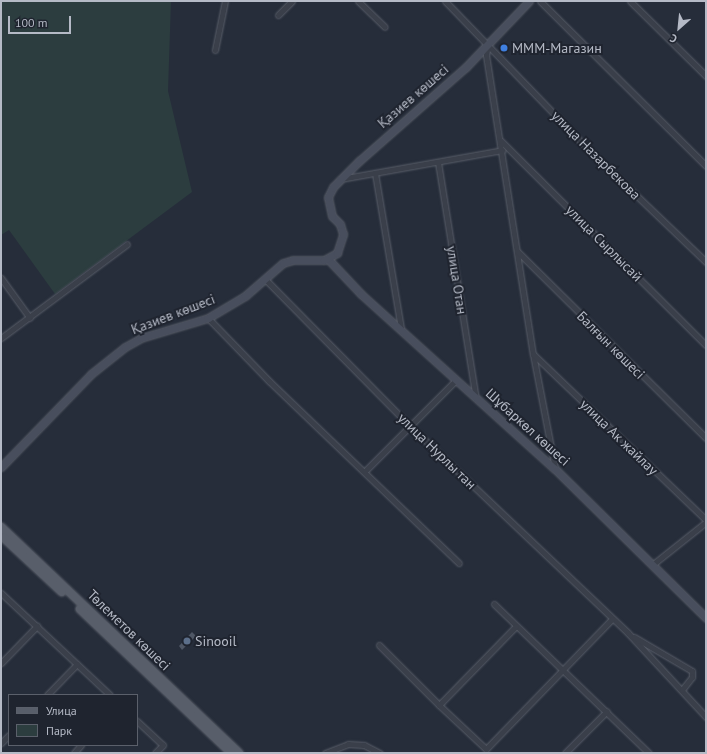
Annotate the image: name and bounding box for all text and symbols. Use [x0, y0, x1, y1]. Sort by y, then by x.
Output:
scale bar [10, 8, 73, 34]
north arrow [659, 8, 699, 48]
text: 100 m [15, 15, 48, 30]
text: С [668, 31, 679, 46]
place label: МММ-Магазин [512, 40, 602, 56]
marker: МММ-Магазин [499, 43, 509, 53]
street label: Қазиев көшесі [374, 61, 452, 131]
street label: улица Назарбекова [548, 107, 644, 203]
street label: улица Сырлысай [562, 201, 646, 285]
street label: улица Отан [443, 245, 471, 315]
street label: Қазиев көшесі [129, 290, 217, 338]
street label: Балғын көшесі [574, 308, 648, 382]
street label: Шұбаркөл көшесі [483, 385, 573, 469]
street label: улица Ак жайлау [576, 395, 662, 479]
street label: улица Нурлы тан [394, 409, 480, 493]
street label: Төлеметов көшесі [84, 586, 174, 674]
place label: Sinooil [195, 633, 237, 649]
marker: Sinooil [182, 636, 192, 646]
legend [8, 694, 138, 746]
text: Улица [46, 703, 77, 718]
text: Парк [46, 723, 72, 738]

